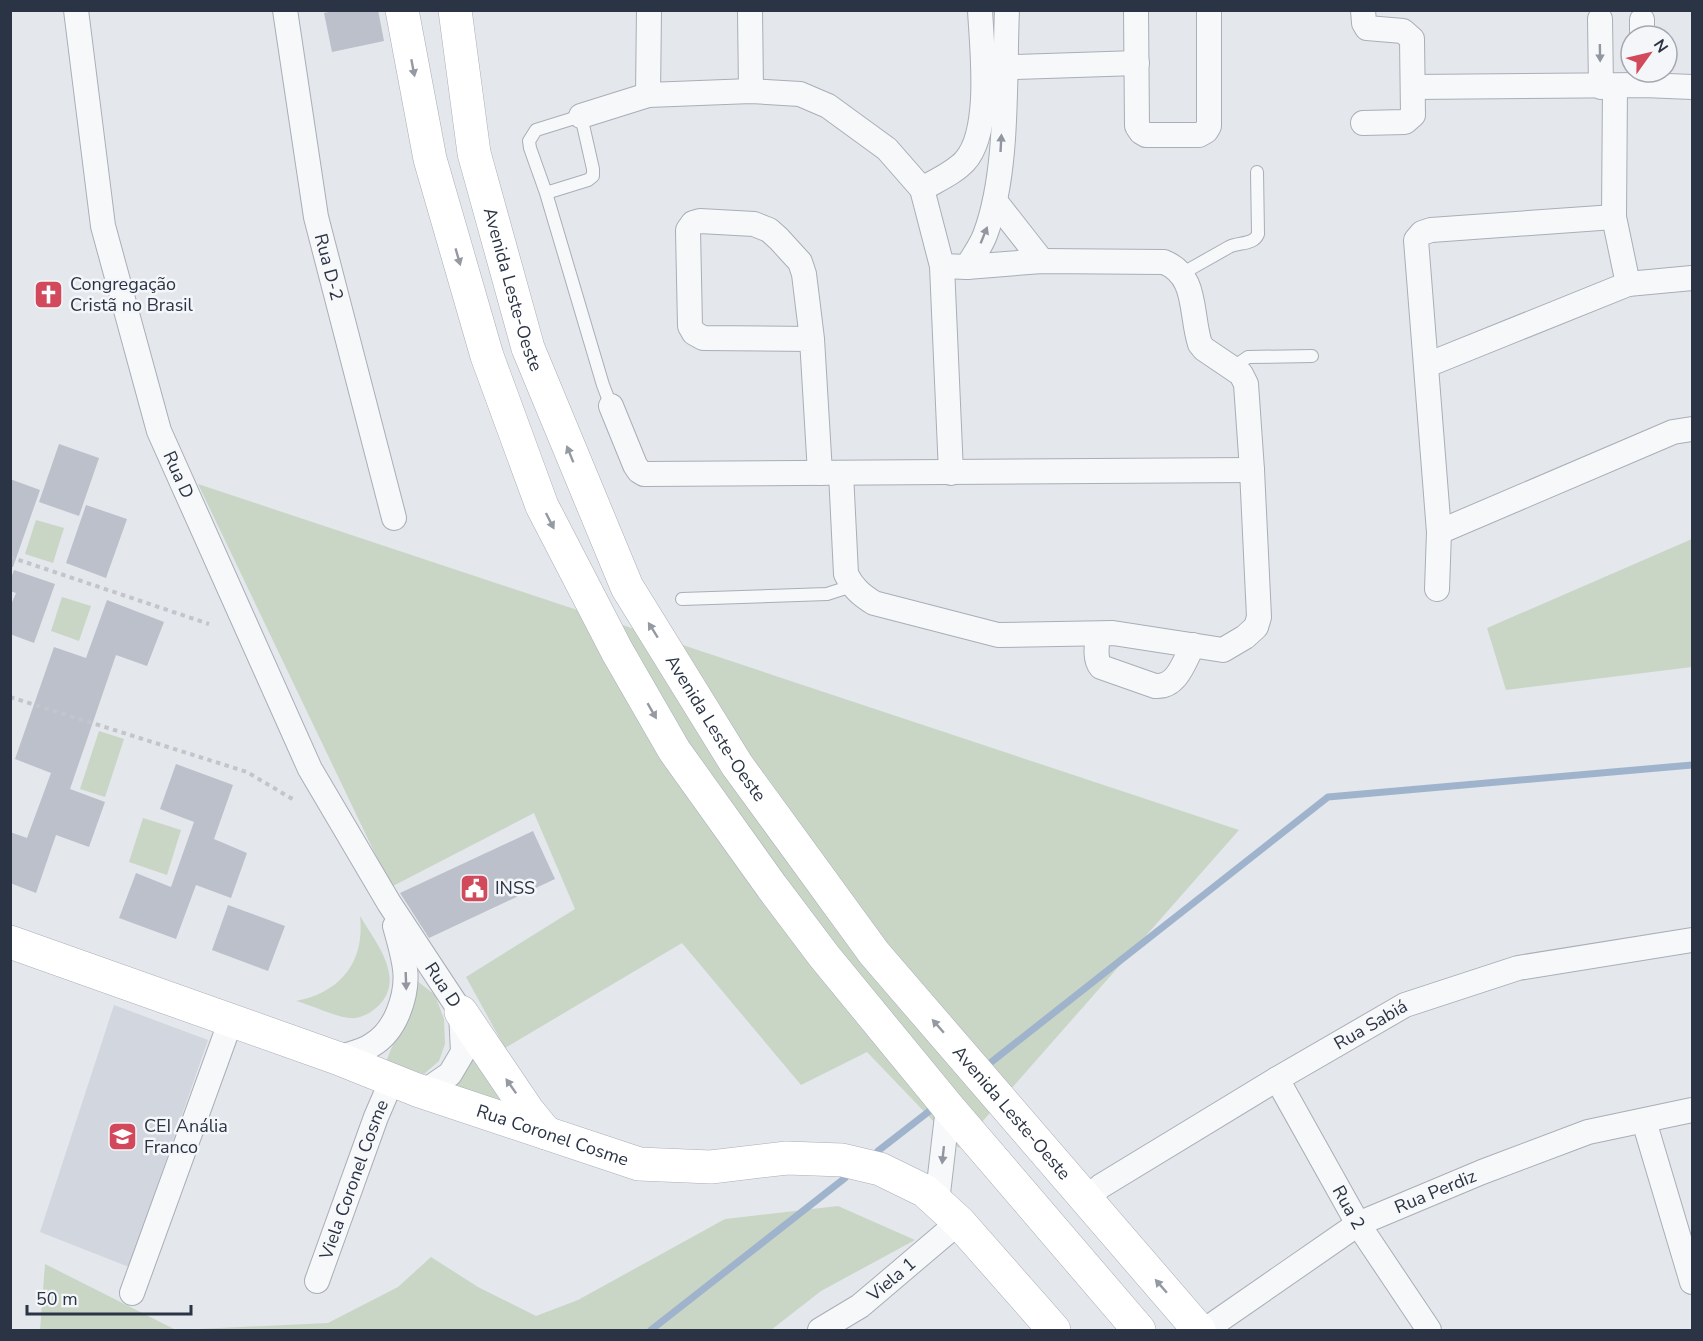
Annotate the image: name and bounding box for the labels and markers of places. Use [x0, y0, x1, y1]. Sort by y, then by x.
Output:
place label: Congregação Cristã no Brasil [70, 272, 194, 317]
church icon: Congregação Cristã no Brasil [33, 278, 65, 310]
public building icon: INSS [458, 872, 490, 904]
place label: INSS [495, 876, 535, 900]
place label: CEI Anália Franco [144, 1114, 228, 1159]
school or university icon: CEI Anália Franco [107, 1120, 139, 1152]

